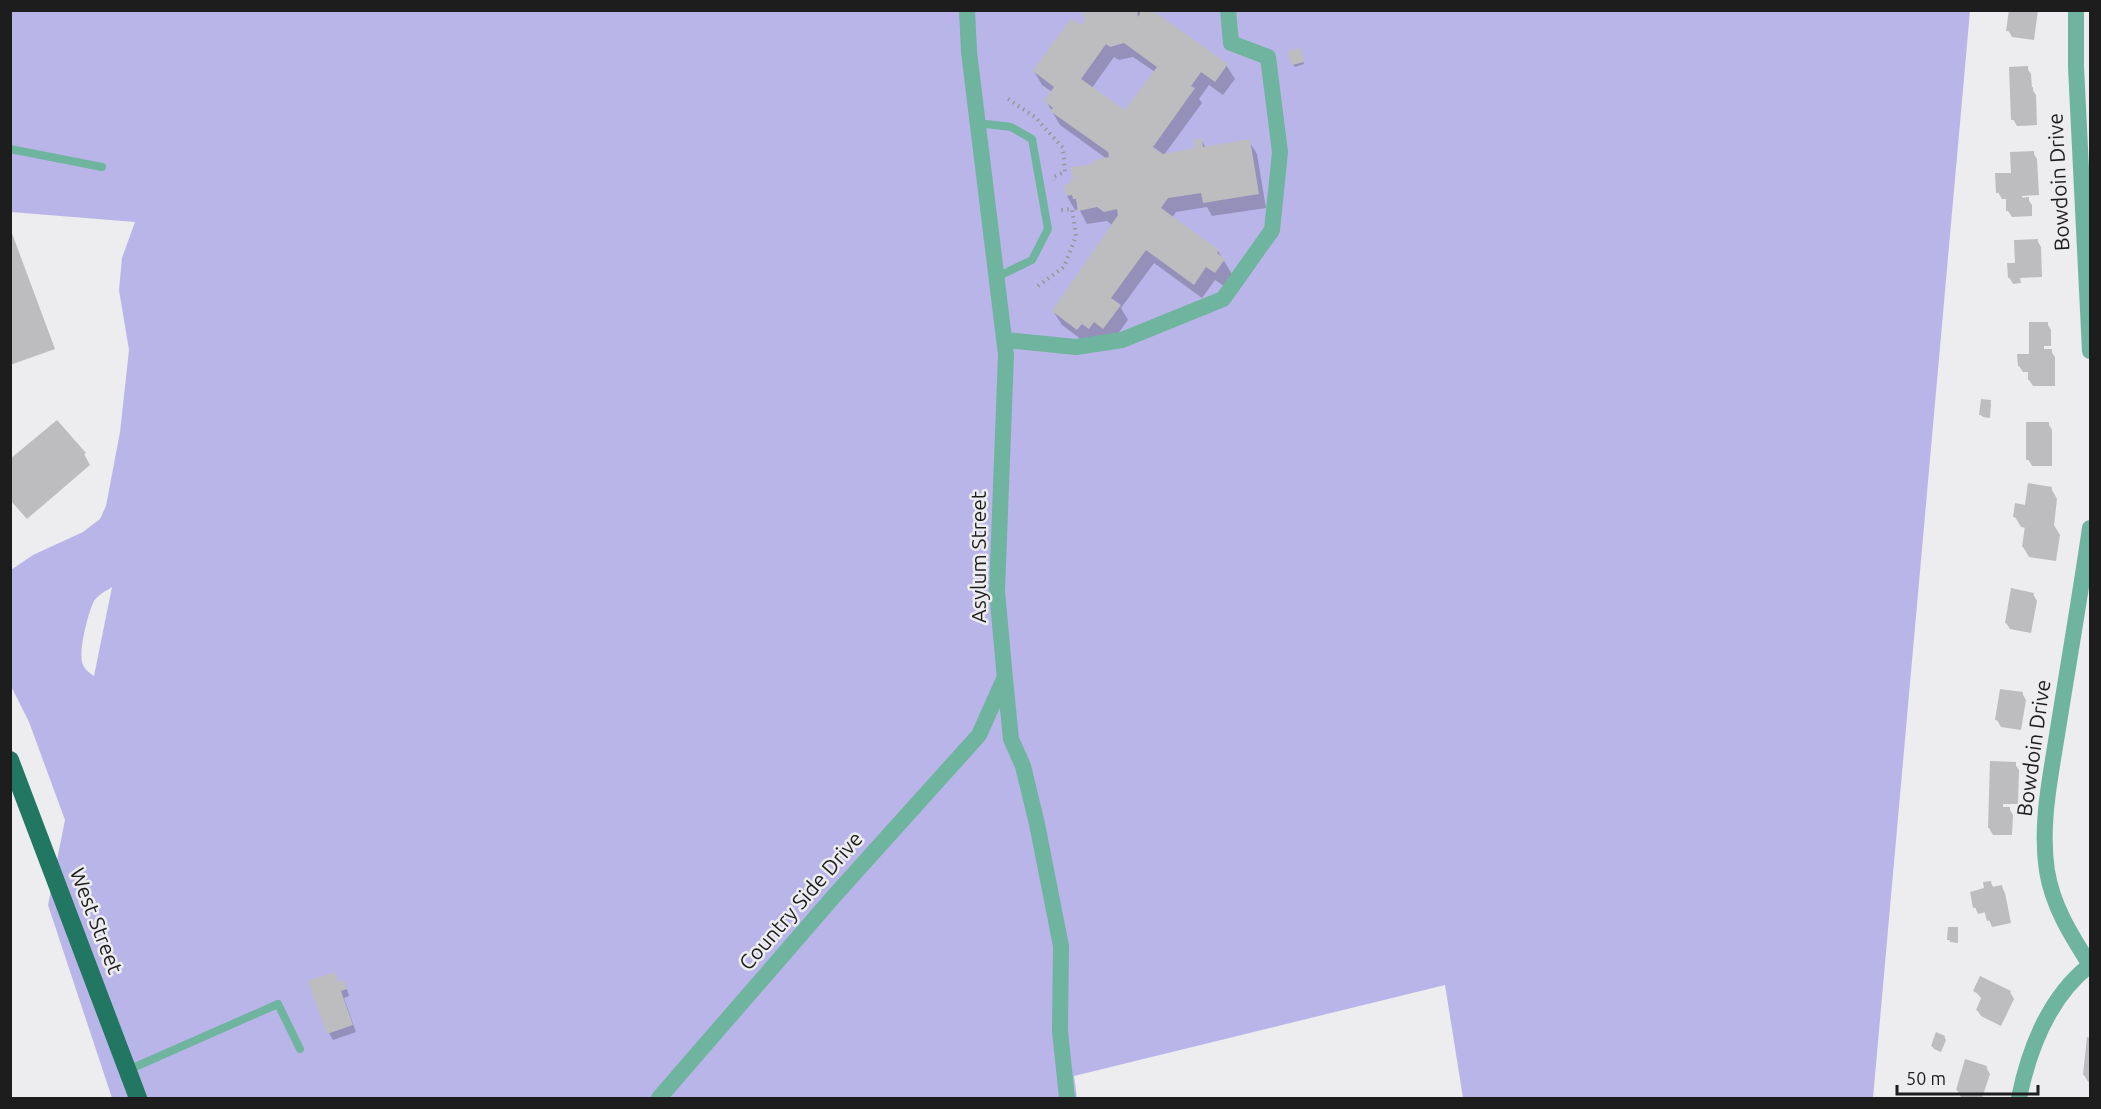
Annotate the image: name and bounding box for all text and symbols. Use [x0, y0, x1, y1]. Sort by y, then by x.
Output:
street label: Bowdoin Drive [2042, 113, 2074, 252]
street label: Asylum Street [966, 491, 990, 623]
street label: Bowdoin Drive [2012, 678, 2054, 818]
street label: Country Side Drive [734, 826, 867, 974]
street label: West Street [66, 864, 128, 977]
scale bar [1897, 1058, 2038, 1096]
text: 50 m [1906, 1068, 1946, 1088]

